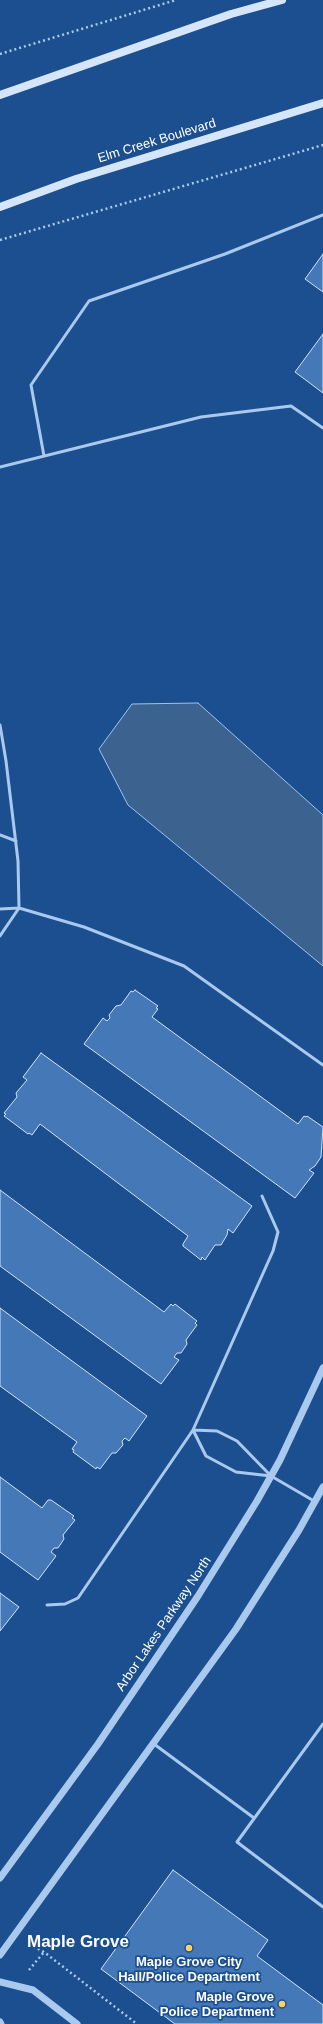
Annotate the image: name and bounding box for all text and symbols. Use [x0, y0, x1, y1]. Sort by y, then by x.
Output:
street label: Elm Creek Boulevard [96, 116, 218, 166]
street label: Arbor Lakes Parkway North [113, 1554, 215, 1694]
district label: Maple Grove [27, 1932, 129, 1952]
marker: Maple Grove City Hall/Police Department [184, 1943, 194, 1953]
place label: Maple Grove City Hall/Police Department [118, 1954, 260, 1985]
place label: Maple Grove Police Department [160, 1989, 274, 2020]
marker: Maple Grove Police Department [277, 1999, 287, 2009]

